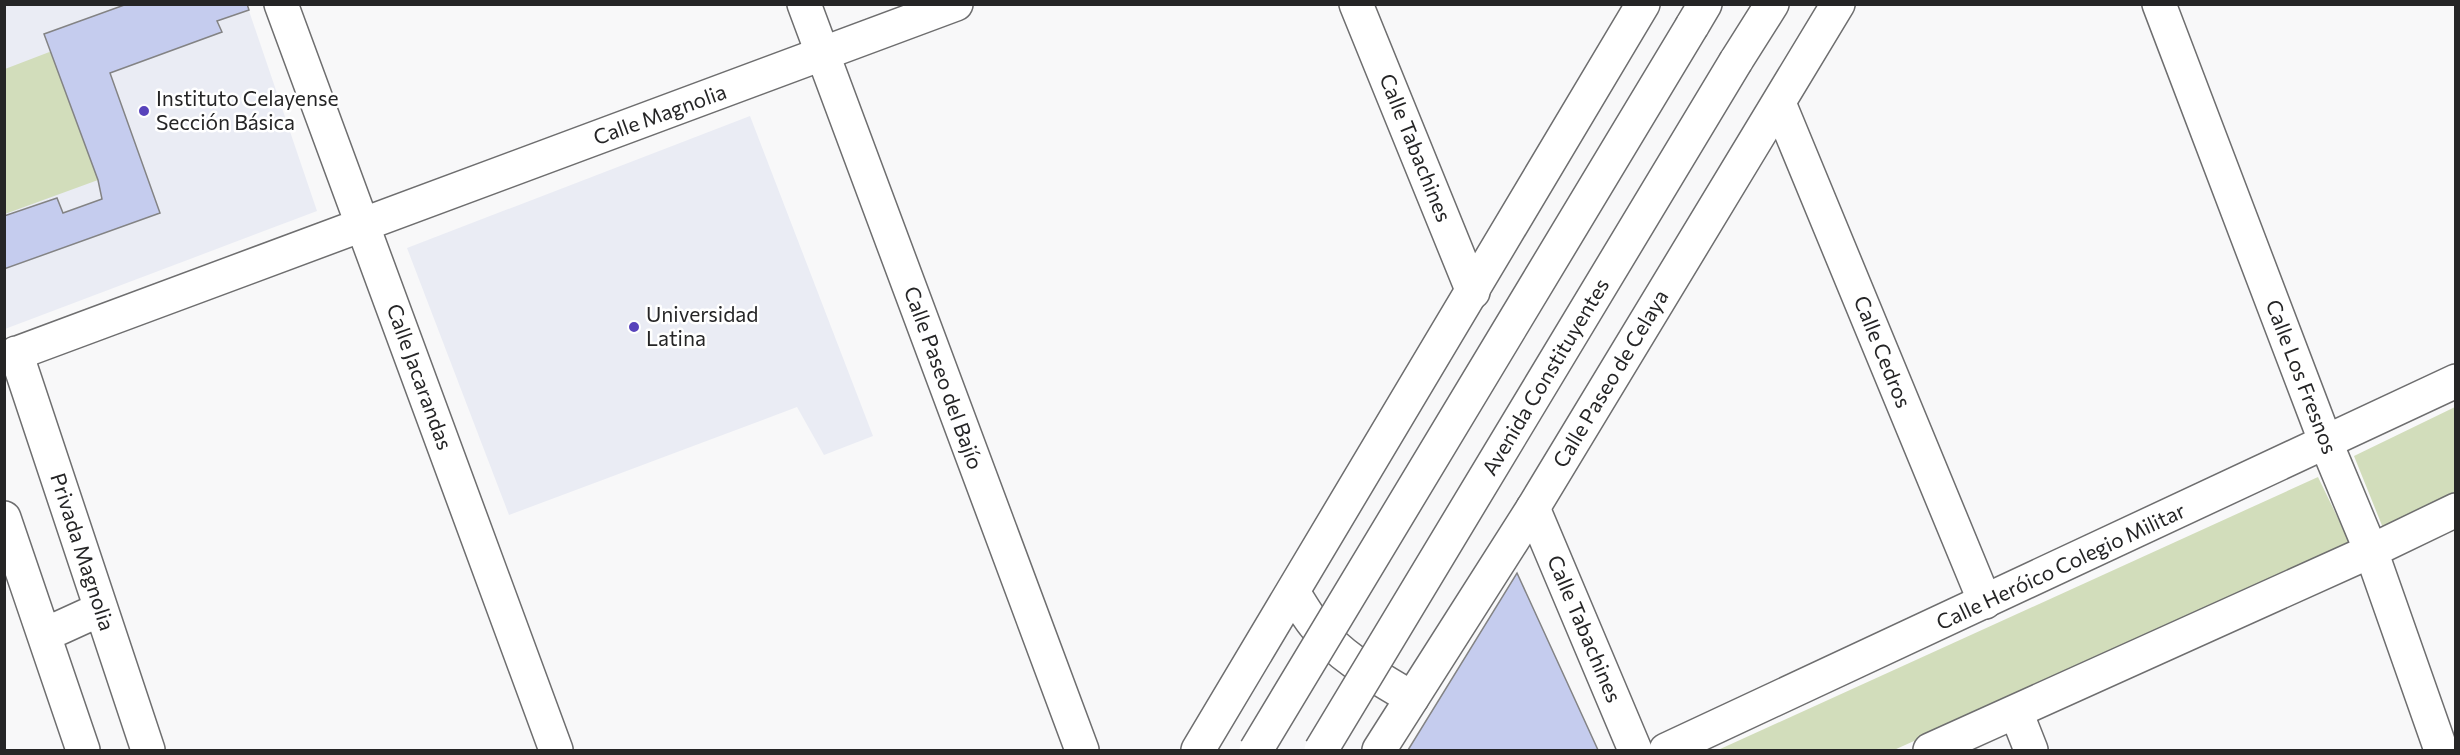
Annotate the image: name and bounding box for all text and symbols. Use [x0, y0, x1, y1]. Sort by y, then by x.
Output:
street label: Calle Tabachines [1375, 70, 1458, 225]
street label: Calle Magnolia [590, 78, 729, 149]
place label: Instituto Celayense Sección Básica [156, 85, 339, 134]
marker: Instituto Celayense Sección Básica [137, 104, 151, 118]
street label: Avenida Constituyentes [1476, 273, 1613, 479]
street label: Calle Paseo del Bajío [900, 283, 989, 472]
street label: Calle Paseo de Celaya [1547, 285, 1673, 472]
street label: Calle Cedros [1850, 292, 1917, 411]
street label: Calle Los Fresnos [2261, 296, 2343, 457]
street label: Calle Jacarandas [382, 300, 458, 453]
place label: Universidad Latina [646, 301, 758, 350]
marker: Universidad Latina [627, 320, 641, 334]
street label: Privada Magnolia [46, 470, 121, 633]
street label: Calle Heróico Colegio Militar [1932, 497, 2189, 634]
street label: Calle Tabachines [1543, 551, 1628, 706]

